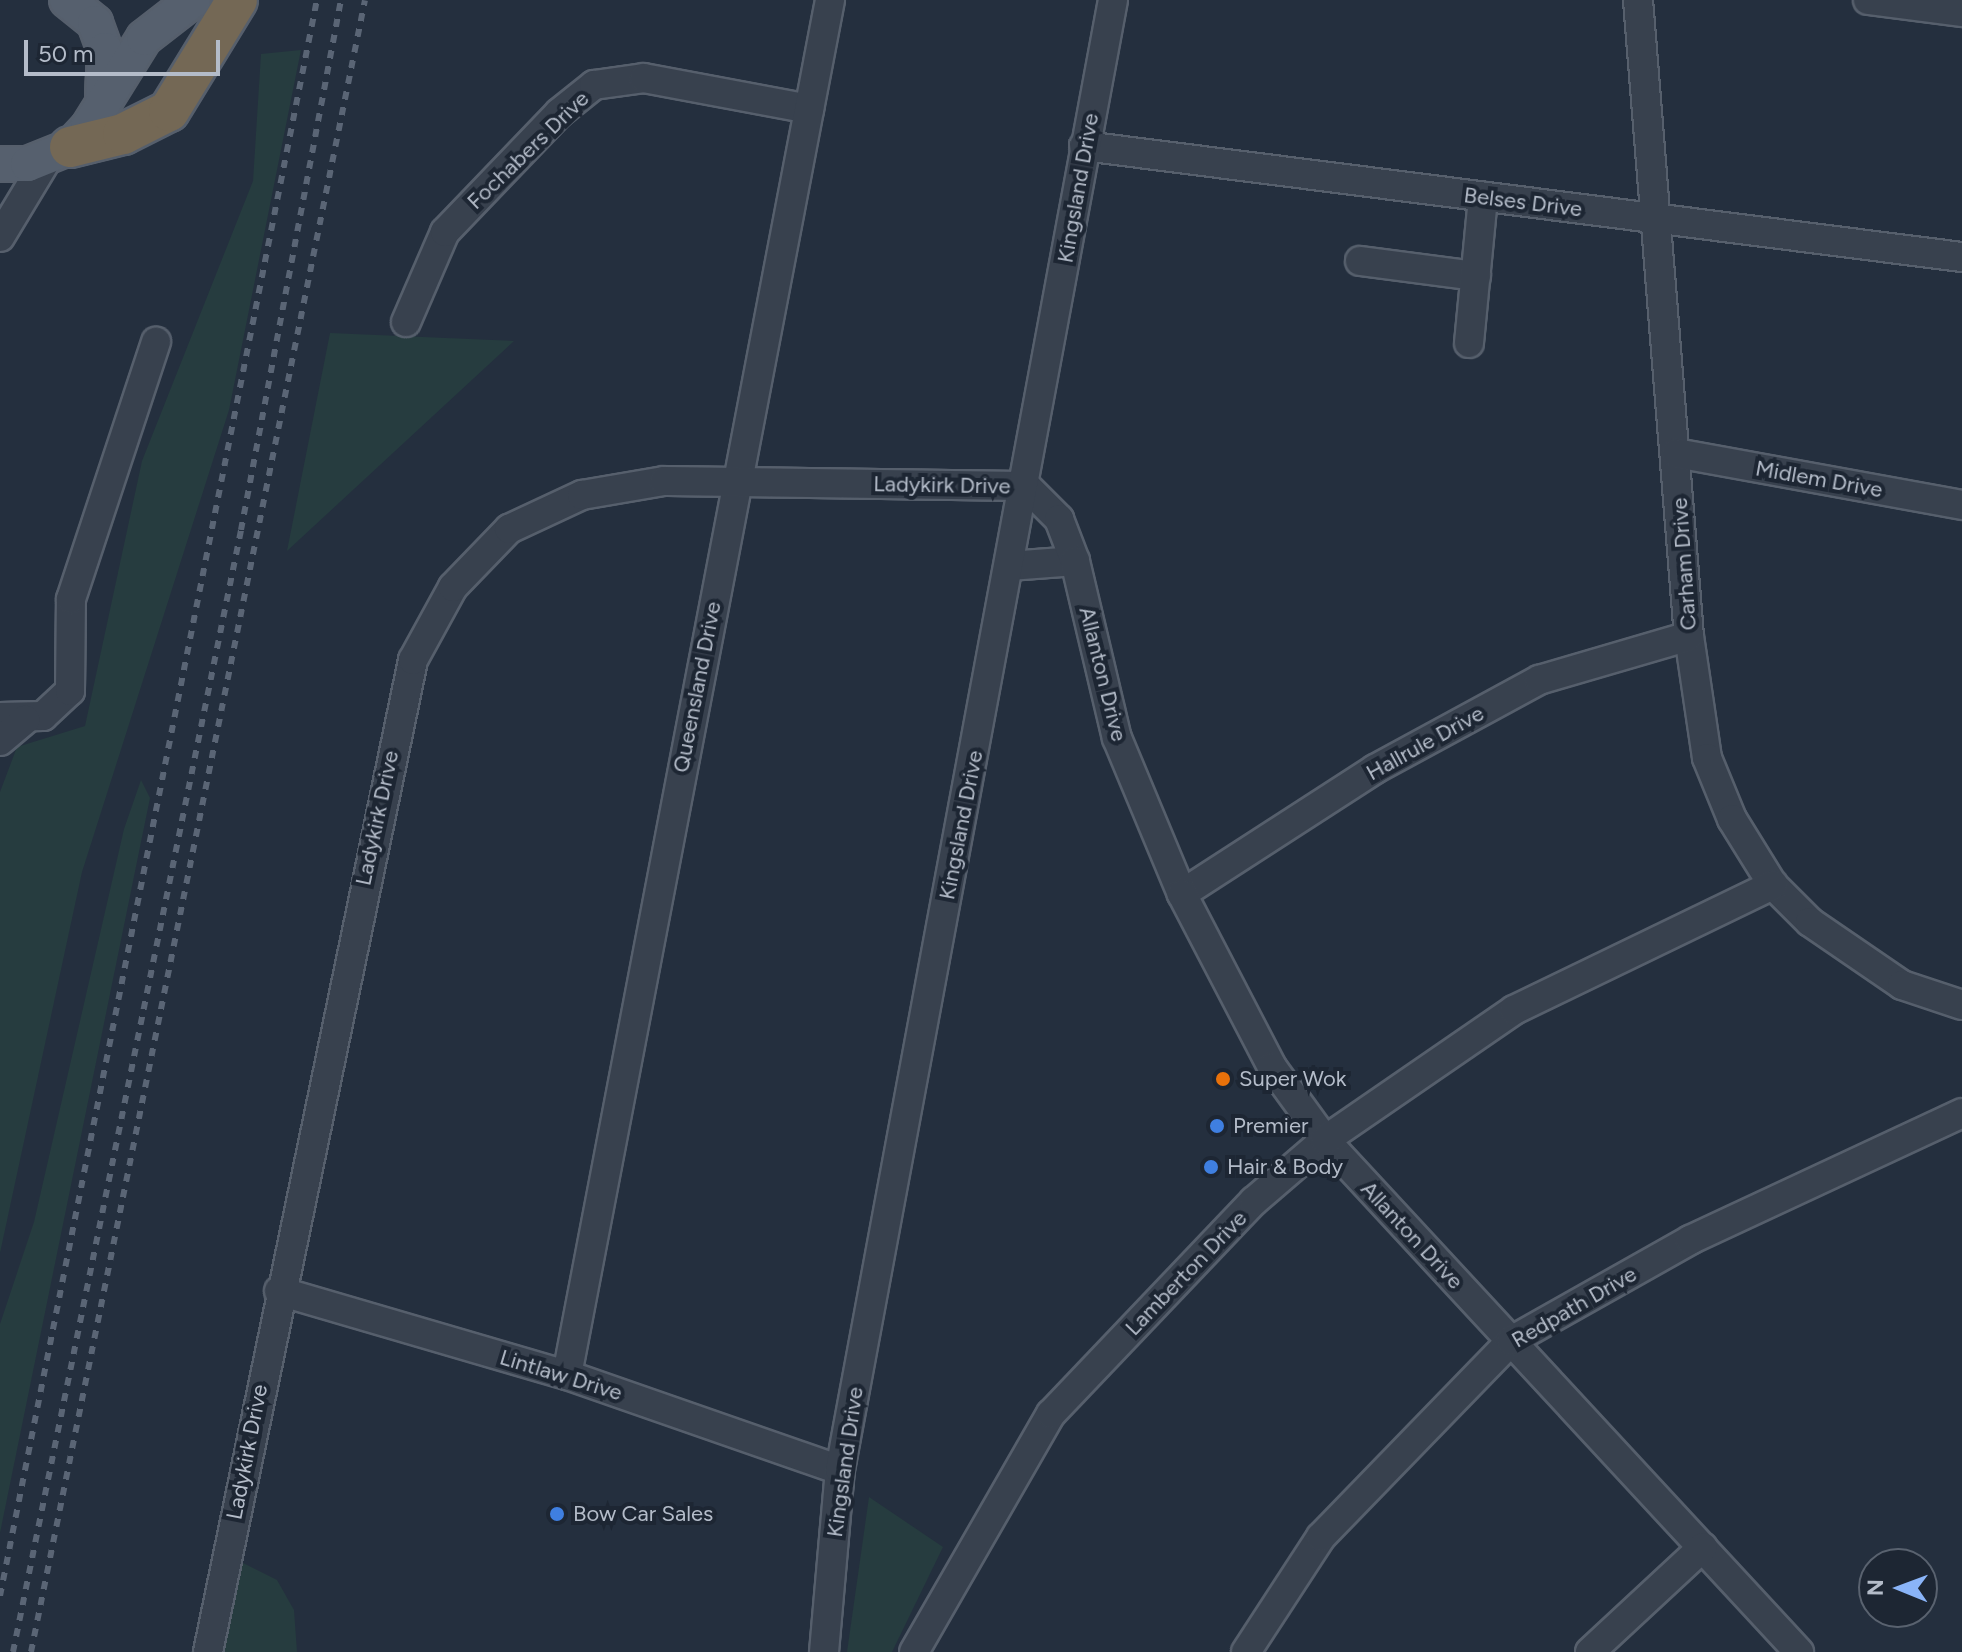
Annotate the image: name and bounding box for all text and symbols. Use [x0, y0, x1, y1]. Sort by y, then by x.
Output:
scale bar [28, 24, 224, 74]
text: 50 m [38, 39, 94, 68]
street label: Fochabers Drive [462, 85, 594, 215]
street label: Kingsland Drive [1052, 111, 1104, 265]
street label: Belses Drive [1462, 182, 1584, 222]
street label: Midlem Drive [1753, 455, 1885, 503]
street label: Ladykirk Drive [873, 471, 1011, 499]
street label: Carham Drive [1666, 497, 1702, 631]
street label: Queensland Drive [667, 599, 727, 775]
street label: Allanton Drive [1074, 604, 1132, 744]
street label: Hallrule Drive [1362, 700, 1488, 786]
street label: Ladykirk Drive [350, 748, 404, 888]
street label: Kingsland Drive [934, 748, 988, 902]
place label: Super Wok [1239, 1066, 1346, 1092]
marker: Super Wok [1214, 1070, 1232, 1088]
place label: Premier [1233, 1113, 1308, 1139]
marker: Premier [1208, 1117, 1226, 1135]
place label: Hair & Body [1227, 1154, 1343, 1180]
marker: Hair & Body [1202, 1158, 1220, 1176]
street label: Allanton Drive [1355, 1176, 1469, 1294]
street label: Lamberton Drive [1120, 1205, 1252, 1341]
street label: Redpath Drive [1507, 1261, 1641, 1353]
street label: Lintlaw Drive [497, 1344, 625, 1406]
street label: Ladykirk Drive [221, 1382, 273, 1522]
street label: Kingsland Drive [821, 1385, 869, 1539]
place label: Bow Car Sales [573, 1501, 713, 1527]
marker: Bow Car Sales [548, 1505, 566, 1523]
north arrow [1858, 1548, 1938, 1628]
text: N [1862, 1579, 1889, 1596]

